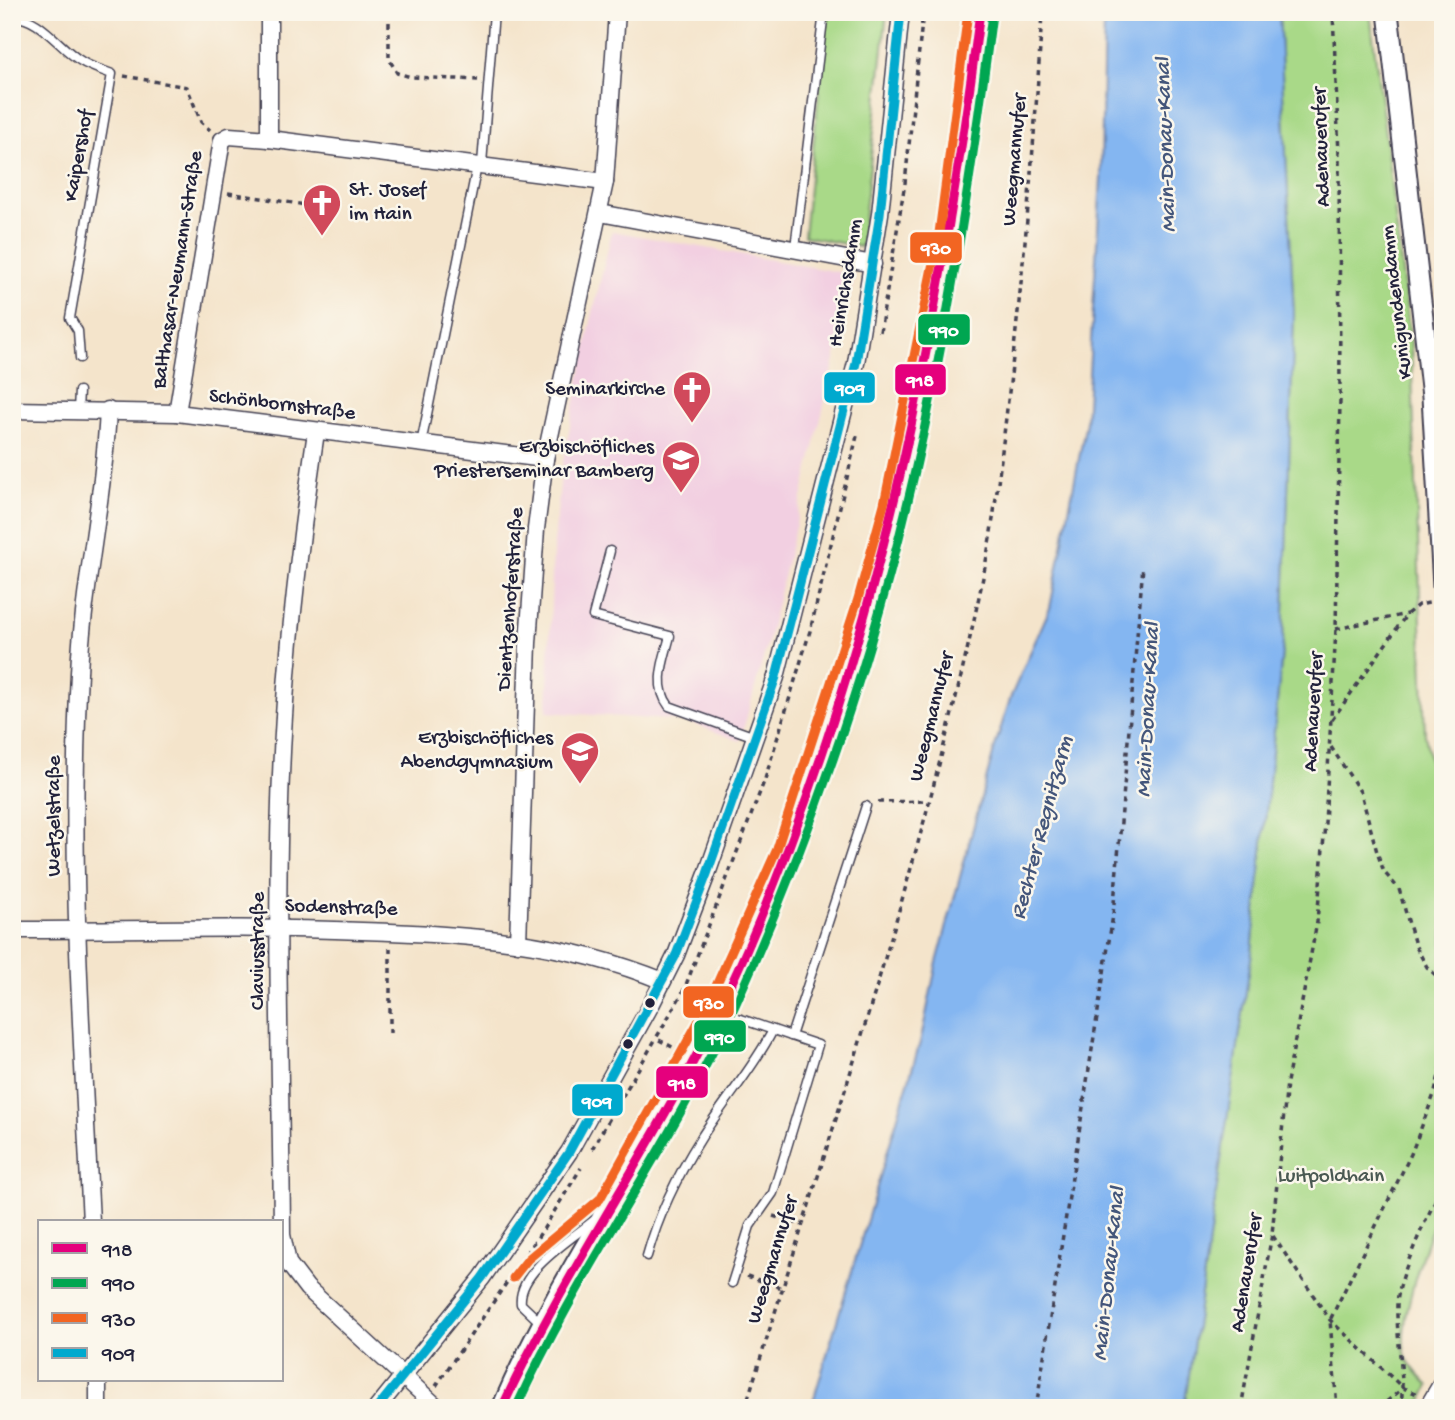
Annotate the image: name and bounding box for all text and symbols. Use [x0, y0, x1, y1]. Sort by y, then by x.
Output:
water label: Main-Donau-Kanal [1150, 55, 1184, 233]
street label: Adenauerufer [1308, 85, 1338, 207]
street label: Weegmannufer [998, 91, 1034, 227]
street label: Kaipershof [60, 107, 101, 204]
street label: Balthasar-Neumann-Straße [148, 148, 210, 392]
place label: St. Josef im Hain [349, 179, 427, 228]
church icon: St. Josef im Hain [301, 182, 343, 237]
street label: Heinrichsdamm [825, 217, 869, 349]
street label: Kunigundendamm [1376, 224, 1420, 380]
line badge: 930 [909, 231, 963, 264]
text: 930 [920, 239, 951, 262]
line badge: 990 [917, 313, 971, 346]
text: 990 [928, 321, 959, 344]
line badge: 918 [894, 363, 947, 396]
church icon: Seminarkirche [671, 369, 713, 424]
line badge: 909 [823, 371, 876, 404]
text: 918 [905, 371, 934, 394]
place label: Seminarkirche [545, 378, 666, 403]
text: 909 [834, 379, 865, 402]
street label: Schönbornstraße [207, 385, 358, 428]
place label: Erzbischöfliches Priesterseminar Bamberg [433, 436, 655, 485]
school or university icon: Erzbischöfliches Priesterseminar Bamberg [660, 439, 702, 494]
street label: Dientzenhoferstraße [493, 505, 531, 693]
water label: Main-Donau-Kanal [1131, 620, 1167, 798]
street label: Weegmannufer [905, 648, 962, 784]
street label: Adenauerufer [1299, 650, 1331, 773]
place label: Erzbischöfliches Abendgymnasium [401, 727, 554, 776]
school or university icon: Erzbischöfliches Abendgymnasium [559, 730, 601, 785]
water label: Rechter Regnitzarm [1006, 733, 1081, 923]
street label: Wetzelstraße [43, 754, 68, 877]
street label: Claviusstraße [247, 891, 272, 1010]
street label: Sodenstraße [284, 895, 399, 924]
line badge: 930 [682, 985, 735, 1019]
text: 930 [693, 994, 724, 1017]
unlabelled marker [643, 996, 657, 1010]
line badge: 990 [693, 1019, 747, 1053]
text: 990 [704, 1028, 735, 1051]
unlabelled marker [621, 1037, 635, 1051]
line badge: 918 [655, 1065, 709, 1099]
text: 918 [667, 1074, 696, 1097]
line badge: 909 [571, 1083, 624, 1117]
text: 909 [581, 1092, 612, 1115]
park label: Luitpoldhain [1278, 1165, 1384, 1190]
water label: Main-Donau-Kanal [1087, 1184, 1133, 1362]
street label: Weegmannufer [743, 1191, 806, 1327]
street label: Adenauerufer [1226, 1210, 1270, 1334]
legend [38, 1220, 284, 1382]
text: 918 [101, 1240, 133, 1265]
text: 990 [101, 1274, 135, 1299]
text: 930 [101, 1310, 135, 1335]
text: 909 [101, 1344, 135, 1369]

